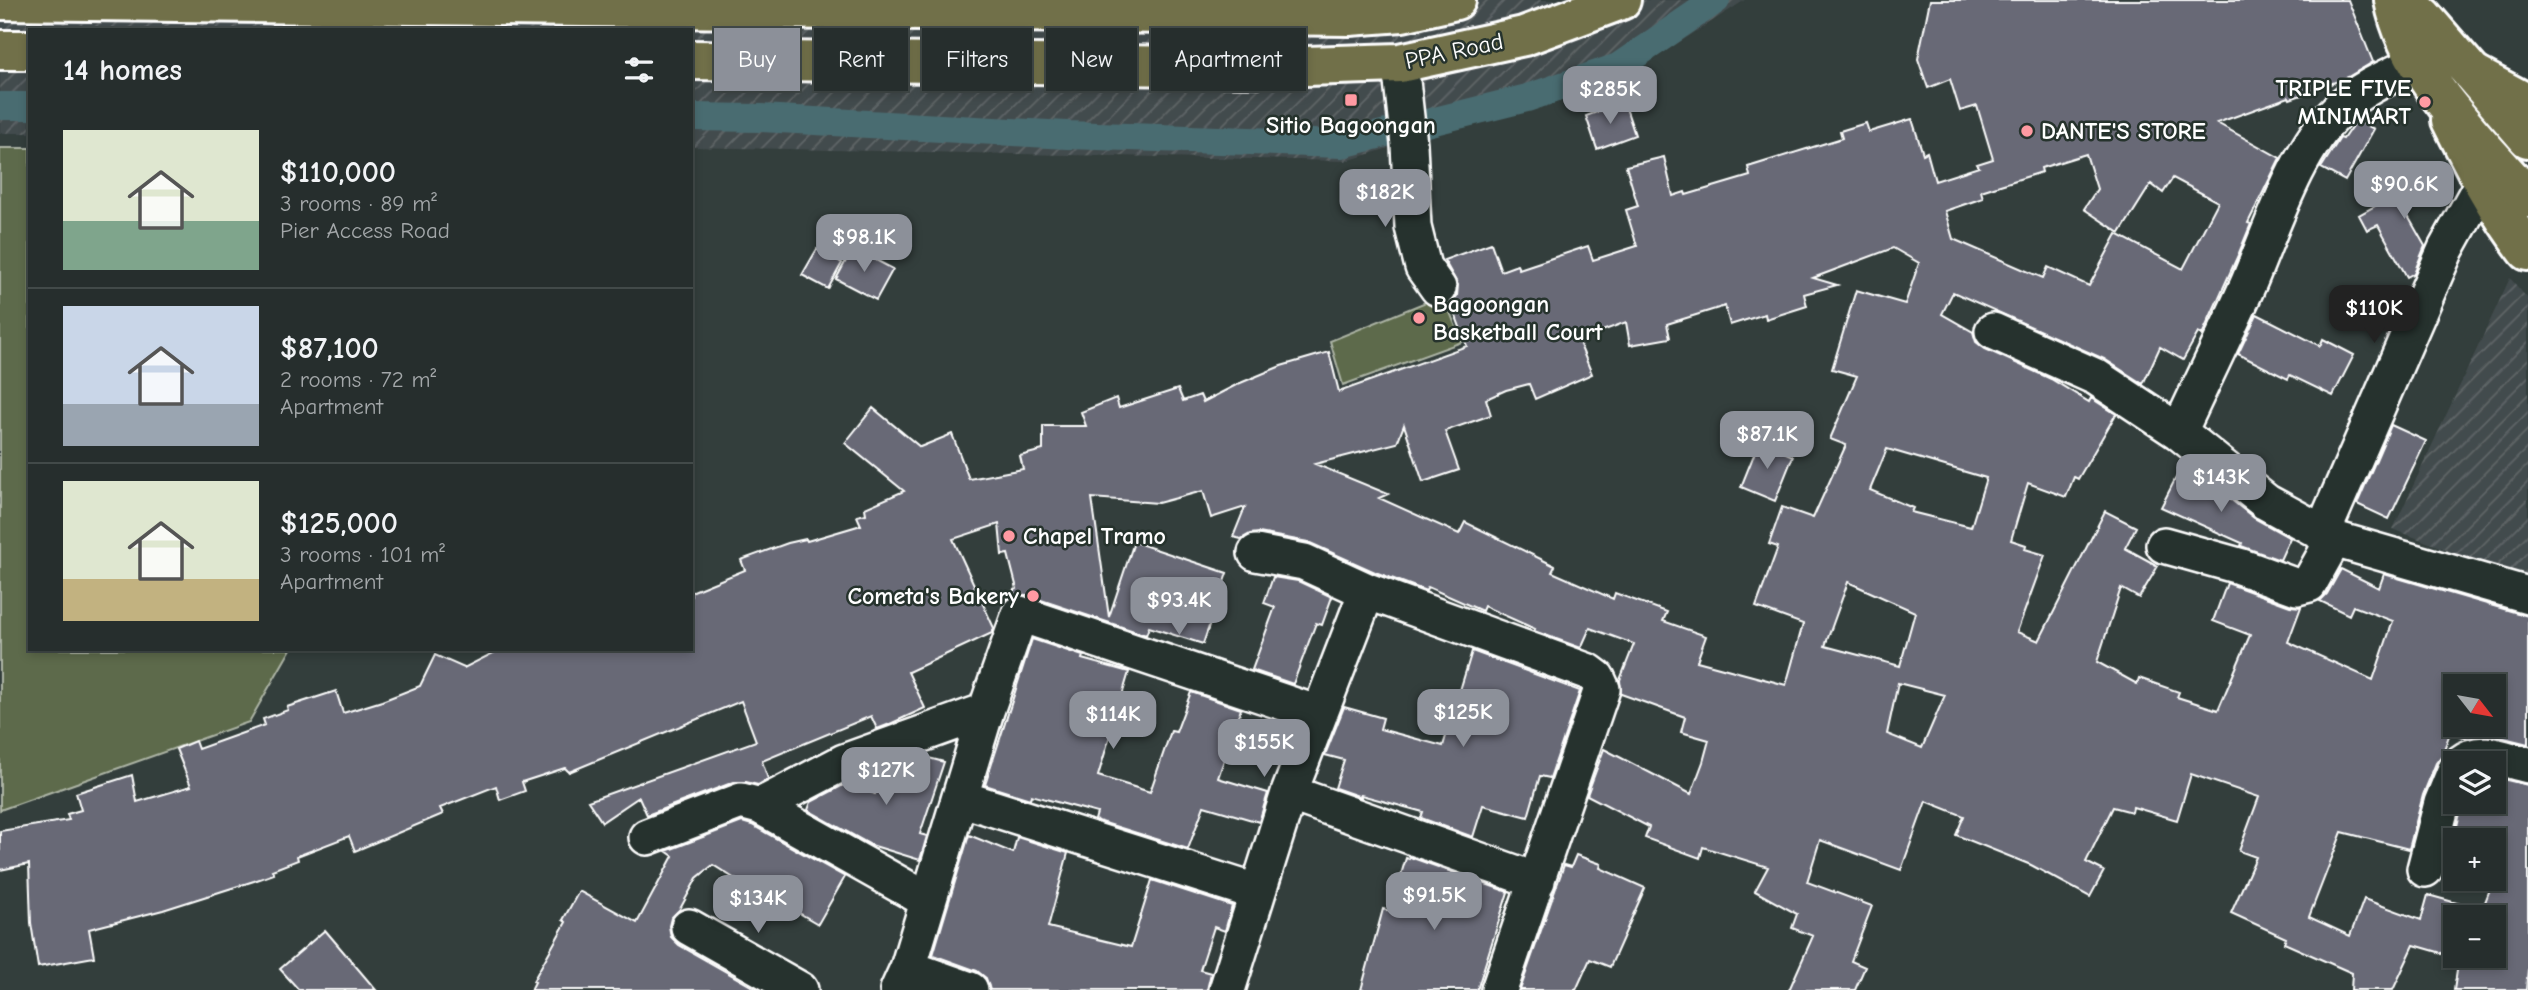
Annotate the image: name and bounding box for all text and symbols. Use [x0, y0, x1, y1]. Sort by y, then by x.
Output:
street label: PPA Road [1402, 27, 1506, 75]
chip: Buy [714, 28, 800, 91]
chip: Rent [814, 28, 908, 91]
chip: Filters [922, 28, 1032, 91]
chip: New [1046, 28, 1137, 91]
chip: Apartment [1151, 28, 1306, 91]
icon: filters [620, 51, 658, 89]
text: 14 homes [63, 53, 182, 88]
pin: $285K [1561, 66, 1659, 126]
place label: TRIPLE FIVE MINIMART [2276, 74, 2411, 130]
text: $285K [1579, 75, 1641, 102]
marker: Sitio Bagoongan [1343, 92, 1359, 108]
marker: TRIPLE FIVE MINIMART [2417, 94, 2433, 110]
place label: Sitio Bagoongan [1266, 111, 1436, 139]
place label: DANTE'S STORE [2041, 117, 2206, 145]
marker: DANTE'S STORE [2019, 123, 2035, 139]
text: $110,000 [280, 155, 396, 190]
icon: home [119, 158, 203, 242]
pin: $90.6K [2347, 162, 2461, 221]
pin: $182K [1336, 170, 1434, 229]
text: $90.6K [2370, 170, 2438, 197]
text: $182K [1355, 178, 1415, 205]
text: 3 rooms · 89 m² [280, 190, 437, 217]
pin: $98.1K [807, 215, 921, 274]
text: Pier Access Road [280, 217, 450, 244]
text: $98.1K [832, 223, 896, 250]
pin: $110K [2325, 286, 2423, 345]
place label: Bagoongan Basketball Court [1433, 290, 1604, 346]
text: $110K [2345, 294, 2403, 321]
marker: Bagoongan Basketball Court [1411, 310, 1427, 326]
text: $87,100 [280, 331, 379, 366]
icon: home [119, 334, 203, 418]
text: 2 rooms · 72 m² [280, 366, 436, 393]
text: Apartment [280, 393, 383, 420]
pin: $87.1K [1710, 412, 1824, 471]
text: $87.1K [1736, 420, 1798, 447]
pin: $143K [2172, 454, 2270, 514]
text: $143K [2192, 463, 2250, 490]
text: $125,000 [280, 506, 398, 541]
icon: home [119, 509, 203, 593]
place label: Chapel Tramo [1023, 522, 1166, 550]
marker: Chapel Tramo [1001, 528, 1017, 544]
text: 3 rooms · 101 m² [280, 541, 445, 568]
text: Apartment [280, 568, 383, 595]
pin: $93.4K [1122, 578, 1236, 637]
place label: Cometa's Bakery [847, 582, 1019, 610]
text: $93.4K [1146, 586, 1212, 613]
marker: Cometa's Bakery [1025, 588, 1041, 604]
north arrow [2443, 674, 2506, 737]
map controls [2443, 674, 2506, 968]
pin: $125K [1414, 690, 1512, 749]
pin: $114K [1064, 692, 1162, 751]
text: $125K [1433, 698, 1493, 725]
text: $114K [1085, 700, 1141, 727]
pin: $155K [1215, 720, 1313, 779]
text: $155K [1234, 728, 1294, 755]
pin: $127K [837, 748, 935, 807]
button: layers [2443, 751, 2506, 814]
text: $127K [857, 756, 915, 783]
button: + [2443, 828, 2506, 891]
pin: $91.5K [1377, 872, 1491, 932]
pin: $134K [709, 876, 807, 935]
text: $91.5K [1402, 881, 1466, 908]
text: $134K [729, 884, 787, 911]
button: − [2443, 905, 2506, 968]

